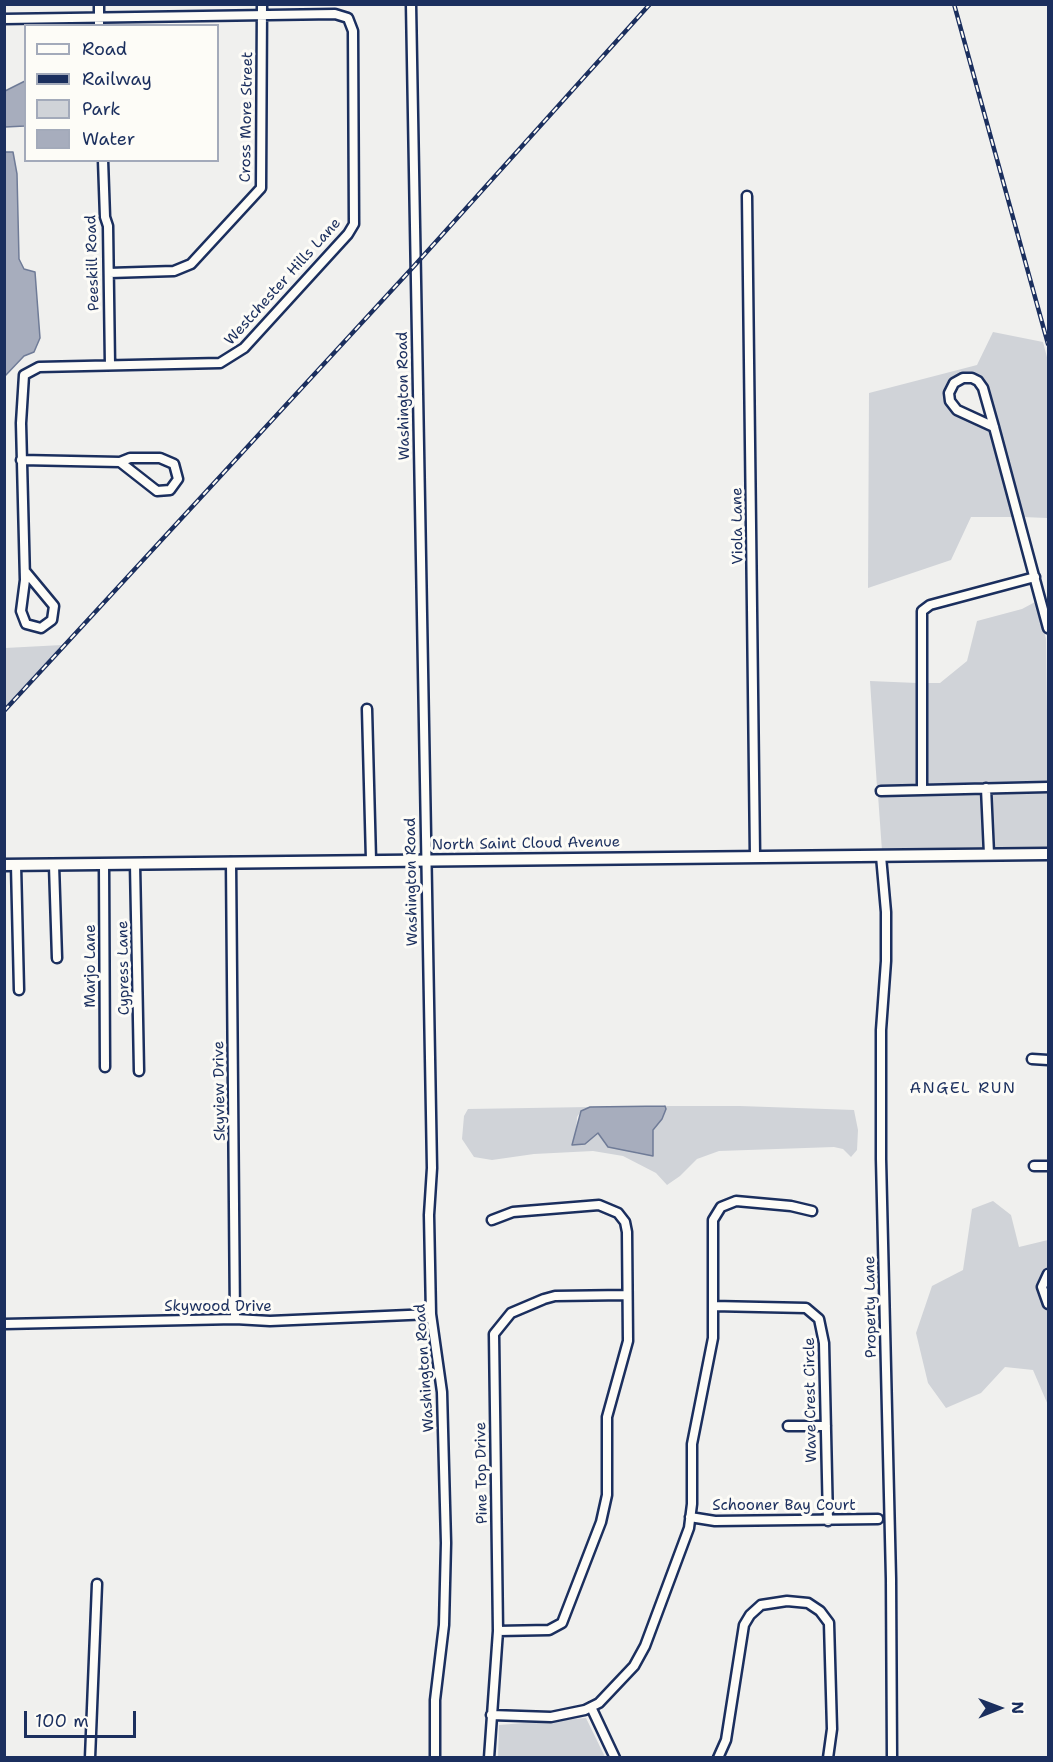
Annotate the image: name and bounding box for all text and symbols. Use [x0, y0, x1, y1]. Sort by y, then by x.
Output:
legend [24, 24, 219, 162]
text: Road [82, 37, 127, 61]
street label: Cross More Street [237, 52, 257, 182]
text: Railway [82, 67, 152, 91]
text: Park [82, 97, 121, 121]
text: Water [82, 127, 135, 151]
street label: Peeskill Road [82, 215, 104, 311]
street label: Westchester Hills Lane [221, 215, 345, 349]
street label: Washington Road [394, 331, 414, 461]
street label: Viola Lane [728, 487, 748, 565]
street label: Washington Road [402, 817, 422, 947]
street label: North Saint Cloud Avenue [432, 833, 620, 855]
street label: Cypress Lane [114, 920, 134, 1016]
street label: Marjo Lane [82, 924, 100, 1008]
street label: Skyview Drive [210, 1041, 230, 1141]
district label: ANGEL RUN [909, 1079, 1017, 1099]
street label: Property Lane [861, 1256, 881, 1358]
street label: Skywood Drive [164, 1298, 272, 1316]
street label: Washington Road [412, 1303, 438, 1433]
street label: Wave Crest Circle [801, 1337, 821, 1463]
street label: Pine Top Drive [472, 1422, 492, 1524]
street label: Schooner Bay Court [712, 1497, 856, 1515]
north arrow [969, 1678, 1029, 1738]
scale bar [27, 1699, 140, 1737]
text: N [1007, 1701, 1028, 1714]
text: 100 m [35, 1709, 89, 1733]

